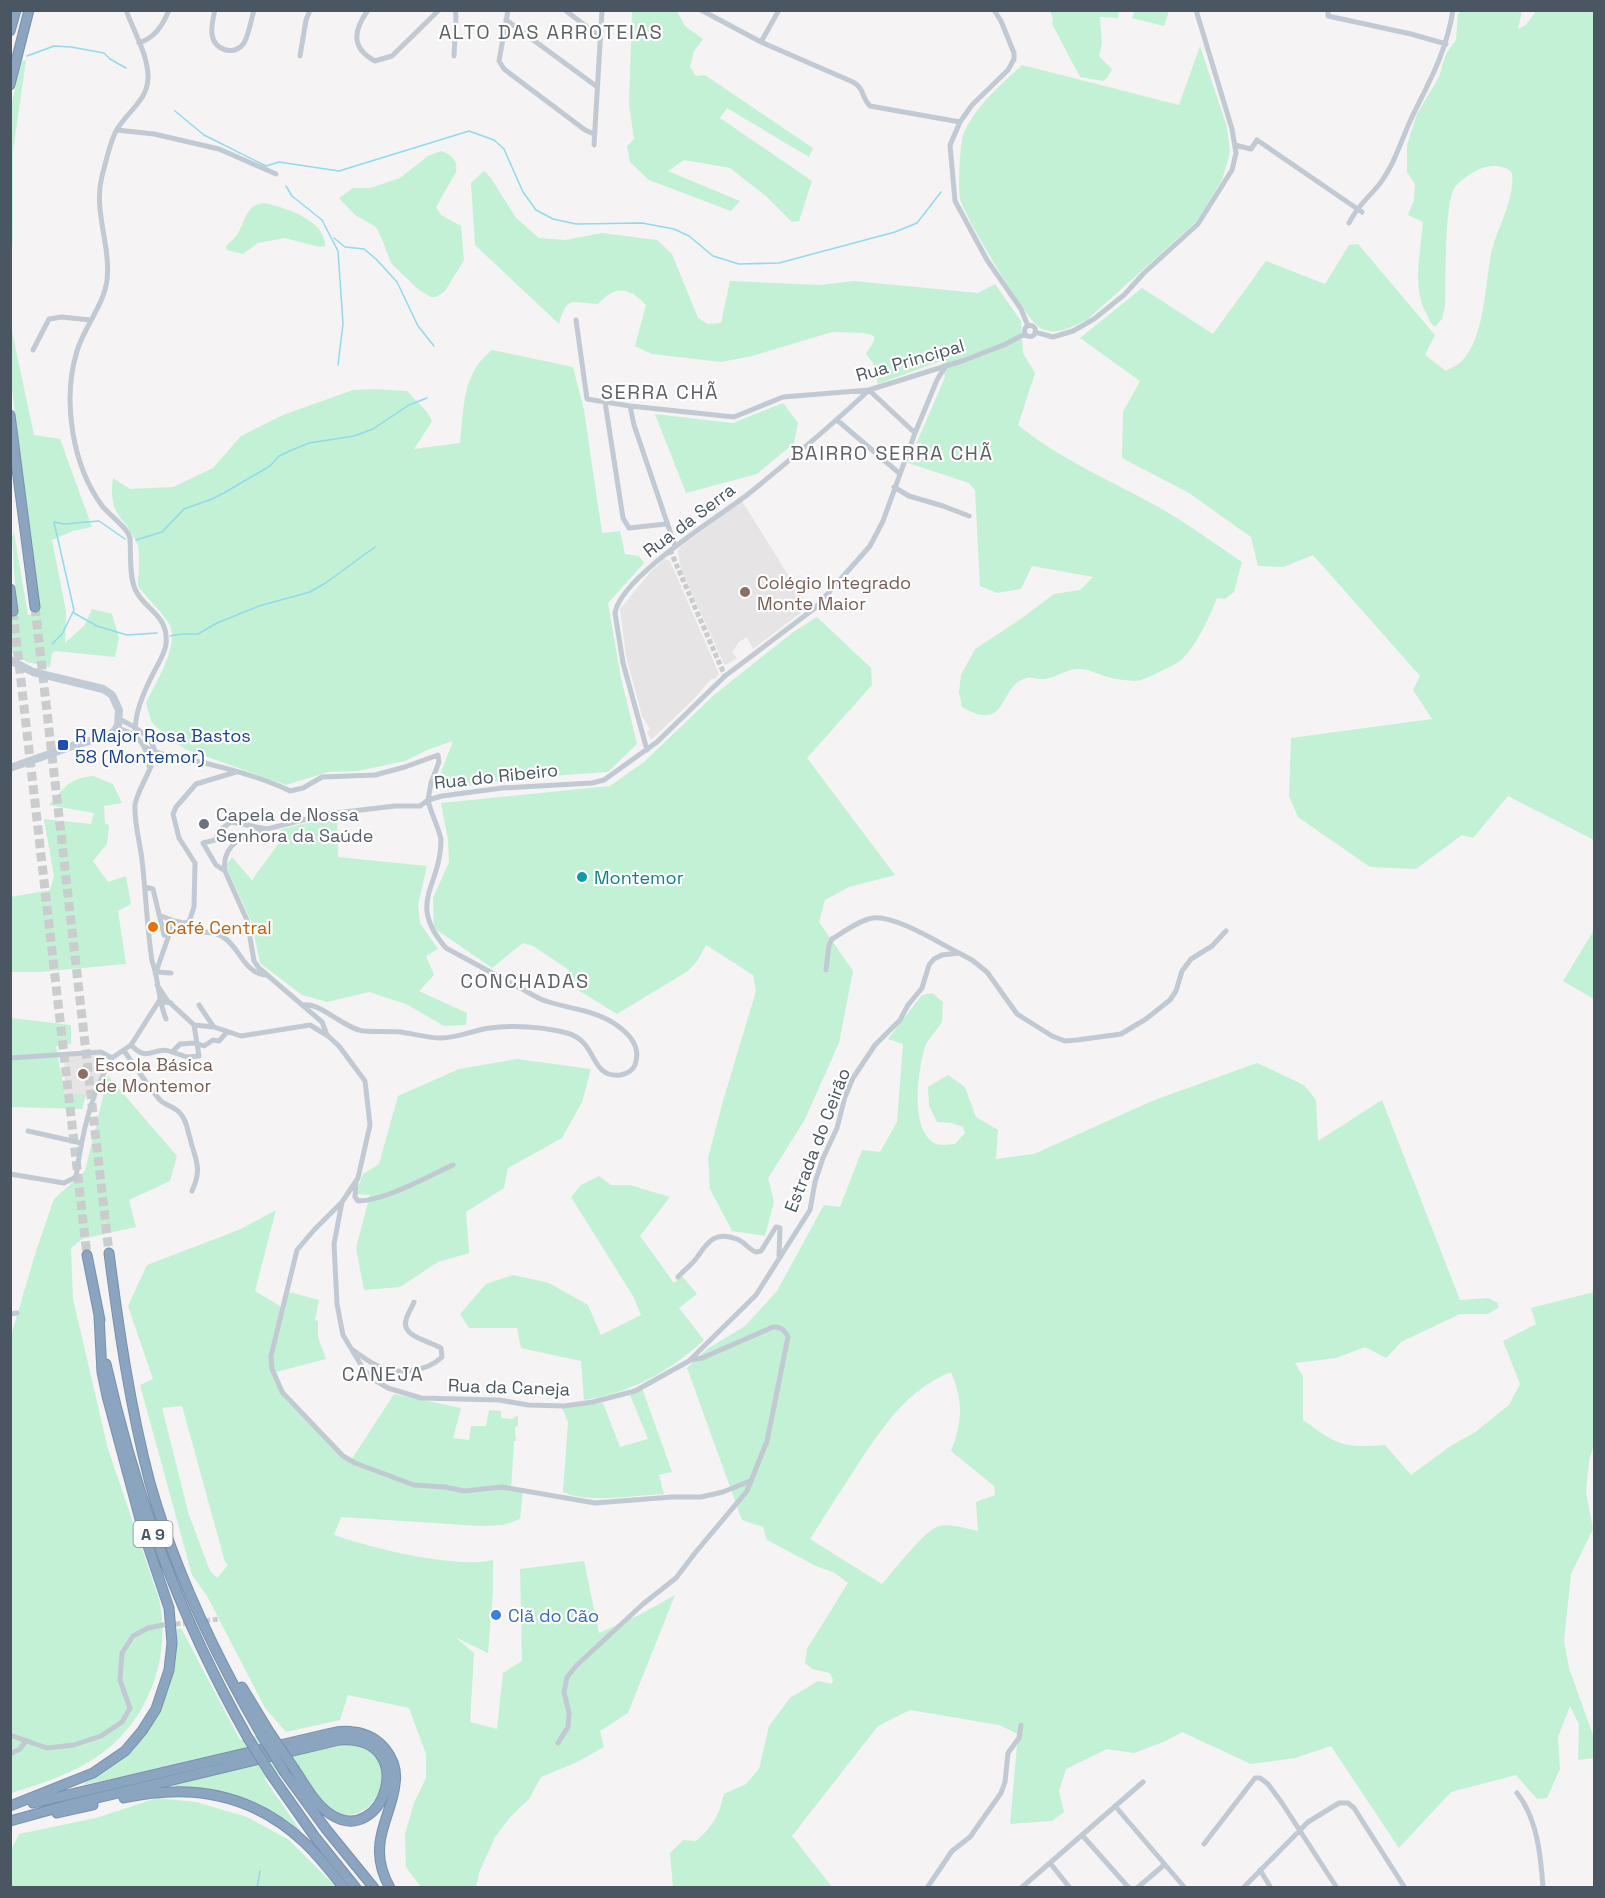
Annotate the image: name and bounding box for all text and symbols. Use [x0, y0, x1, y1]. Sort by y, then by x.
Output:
district label: ALTO DAS ARROTEIAS [439, 19, 663, 45]
street label: Rua Principal [853, 334, 967, 386]
district label: SERRA CHÃ [601, 379, 719, 405]
district label: BAIRRO SERRA CHÃ [790, 440, 994, 466]
street label: Rua da Serra [638, 478, 740, 562]
place label: Colégio Integrado Monte Maior [757, 571, 911, 615]
marker: Colégio Integrado Monte Maior [738, 585, 752, 599]
place label: R Major Rosa Bastos 58 (Montemor) [75, 724, 251, 768]
marker: R Major Rosa Bastos 58 (Montemor) [56, 738, 70, 752]
street label: Rua do Ribeiro [433, 758, 559, 794]
place label: Capela de Nossa Senhora da Saúde [216, 803, 373, 847]
marker: Capela de Nossa Senhora da Saúde [197, 817, 211, 831]
place label: Montemor [594, 866, 684, 889]
marker: Montemor [575, 870, 589, 884]
place label: Café Central [165, 916, 272, 939]
marker: Café Central [146, 920, 160, 934]
district label: CONCHADAS [460, 968, 590, 994]
place label: Escola Básica de Montemor [95, 1053, 213, 1097]
street label: Estrada do Ceirão [779, 1065, 855, 1215]
marker: Escola Básica de Montemor [76, 1067, 90, 1081]
district label: CANEJA [342, 1361, 424, 1387]
street label: Rua da Caneja [447, 1373, 571, 1401]
road number: A 9 [134, 1521, 172, 1547]
place label: Clã do Cão [508, 1604, 599, 1627]
marker: Clã do Cão [489, 1608, 503, 1622]

